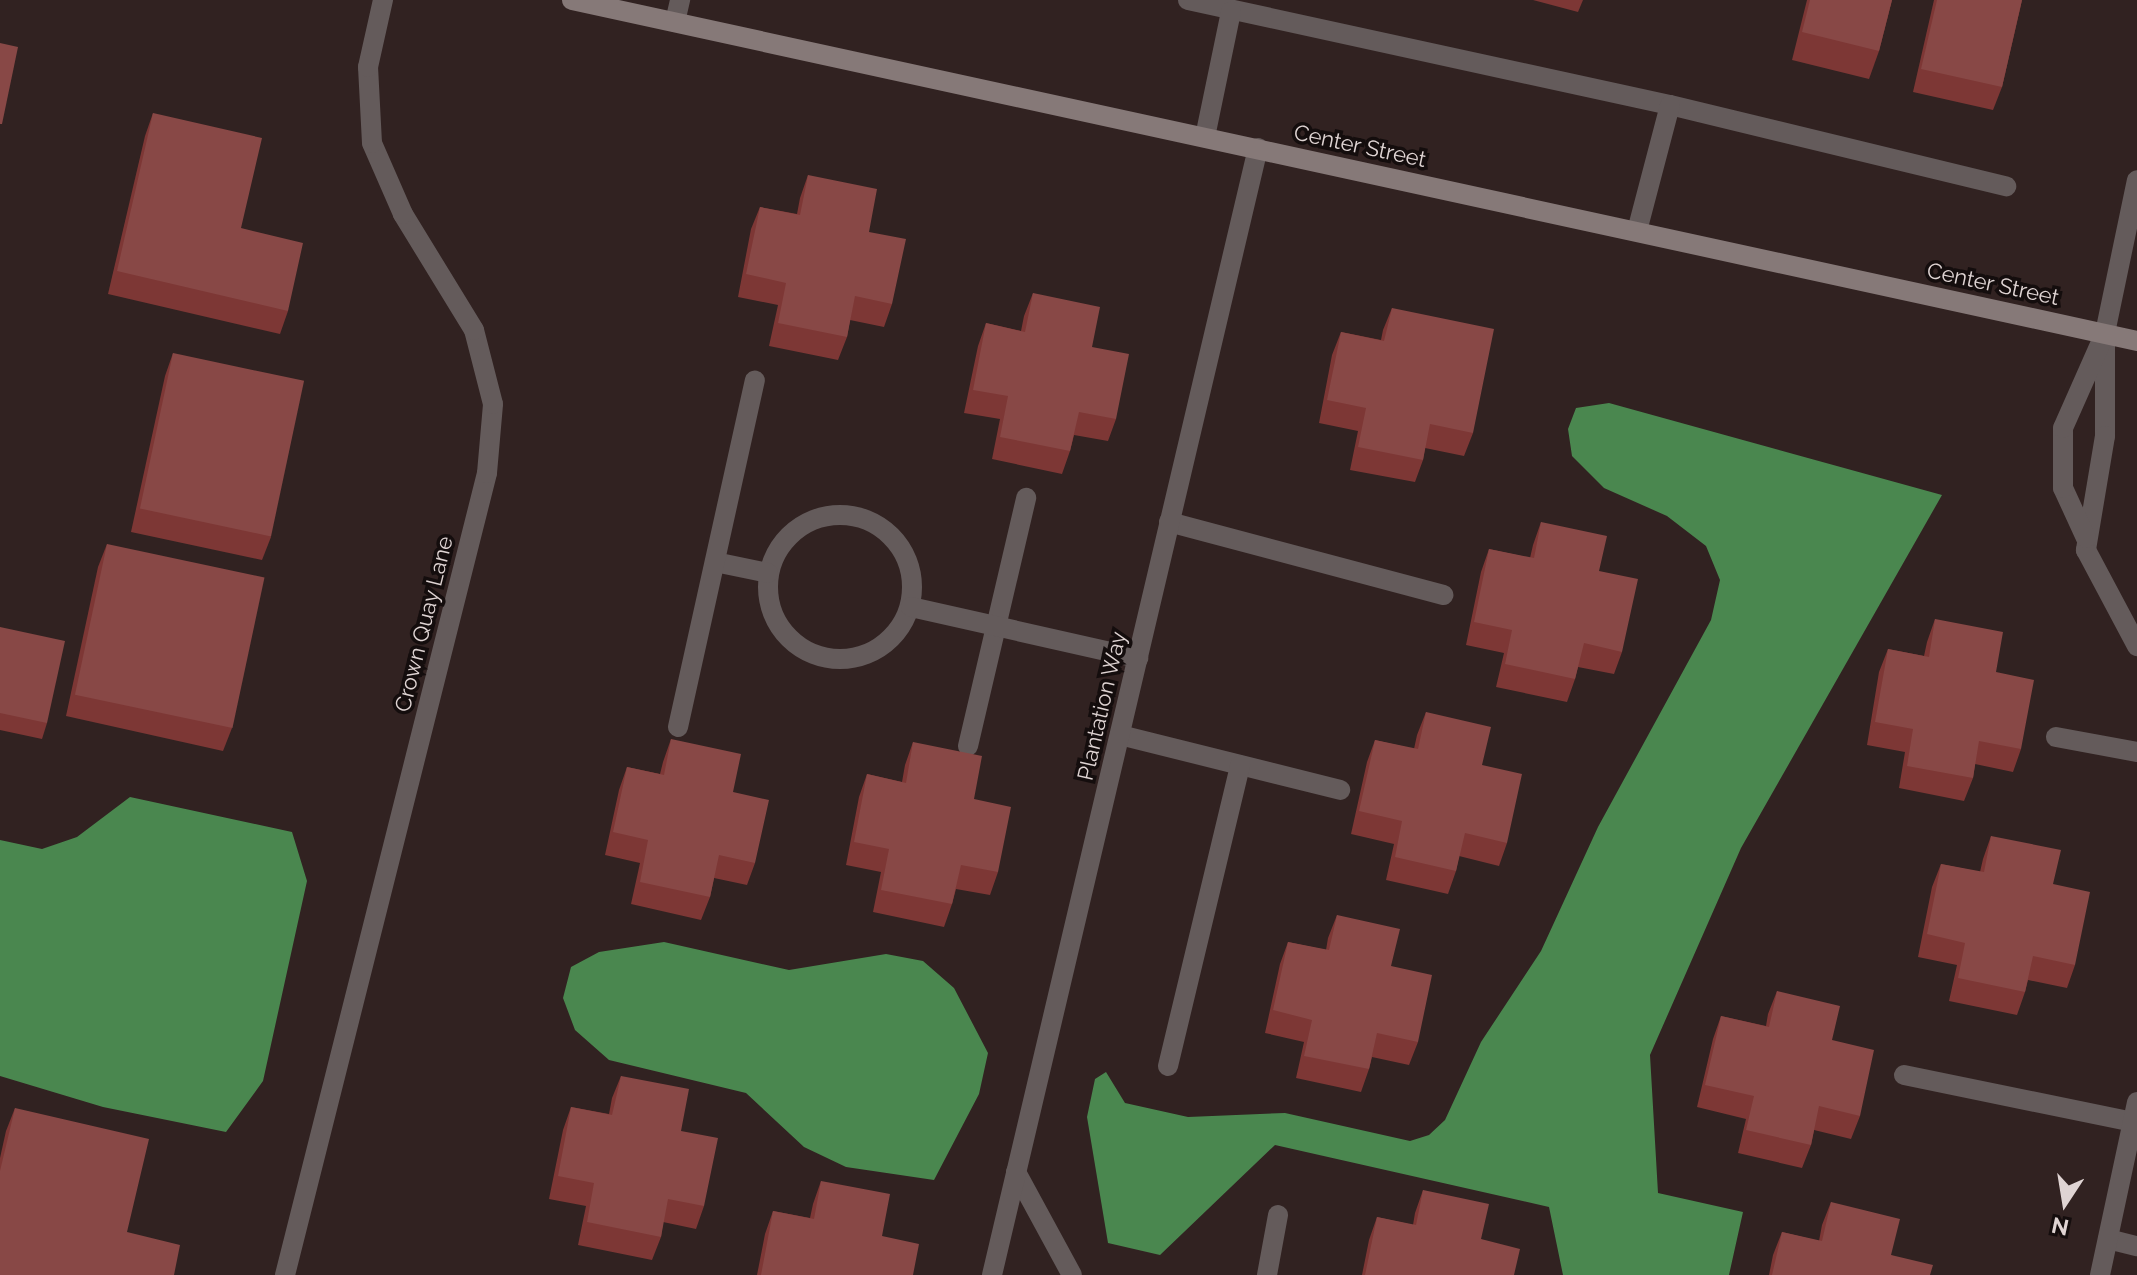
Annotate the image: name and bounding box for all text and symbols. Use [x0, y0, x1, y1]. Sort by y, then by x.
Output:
street label: Center Street [1291, 119, 1429, 173]
street label: Center Street [1924, 257, 2062, 311]
street label: Crown Quay Lane [389, 533, 459, 715]
street label: Plantation Way [1072, 629, 1132, 783]
north arrow [2025, 1163, 2105, 1243]
text: N [2049, 1212, 2071, 1241]

